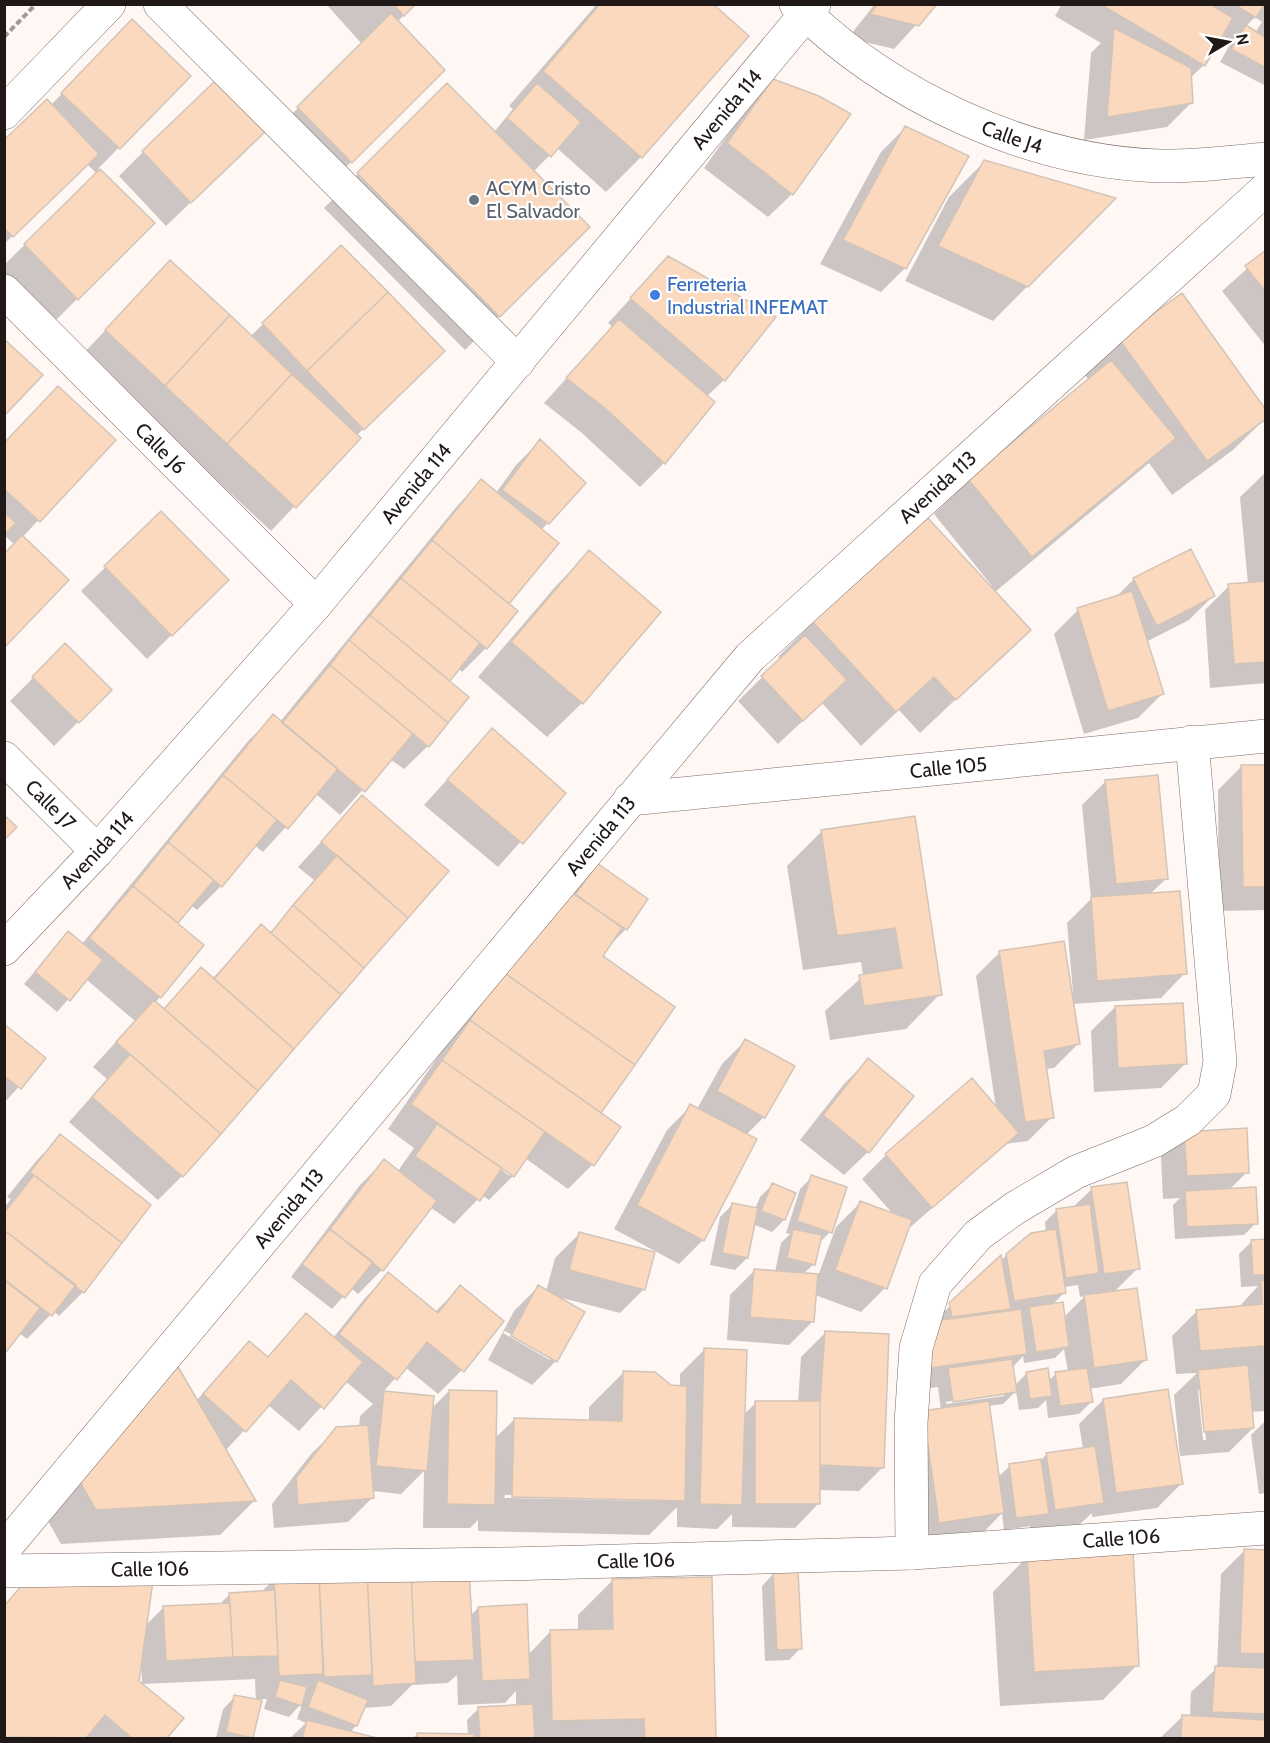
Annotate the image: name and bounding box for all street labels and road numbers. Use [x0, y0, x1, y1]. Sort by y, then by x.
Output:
street label: Avenida 114 [686, 64, 767, 154]
street label: Calle J4 [978, 115, 1046, 158]
street label: Calle J6 [130, 418, 191, 479]
street label: Avenida 114 [376, 438, 457, 528]
street label: Avenida 113 [894, 446, 981, 528]
street label: Calle 105 [909, 752, 988, 783]
street label: Calle J7 [21, 775, 81, 835]
street label: Avenida 113 [561, 791, 641, 880]
street label: Avenida 114 [56, 806, 139, 894]
street label: Avenida 113 [249, 1164, 329, 1253]
street label: Calle 106 [1082, 1524, 1161, 1553]
street label: Calle 106 [597, 1547, 675, 1573]
street label: Calle 106 [111, 1556, 189, 1582]

